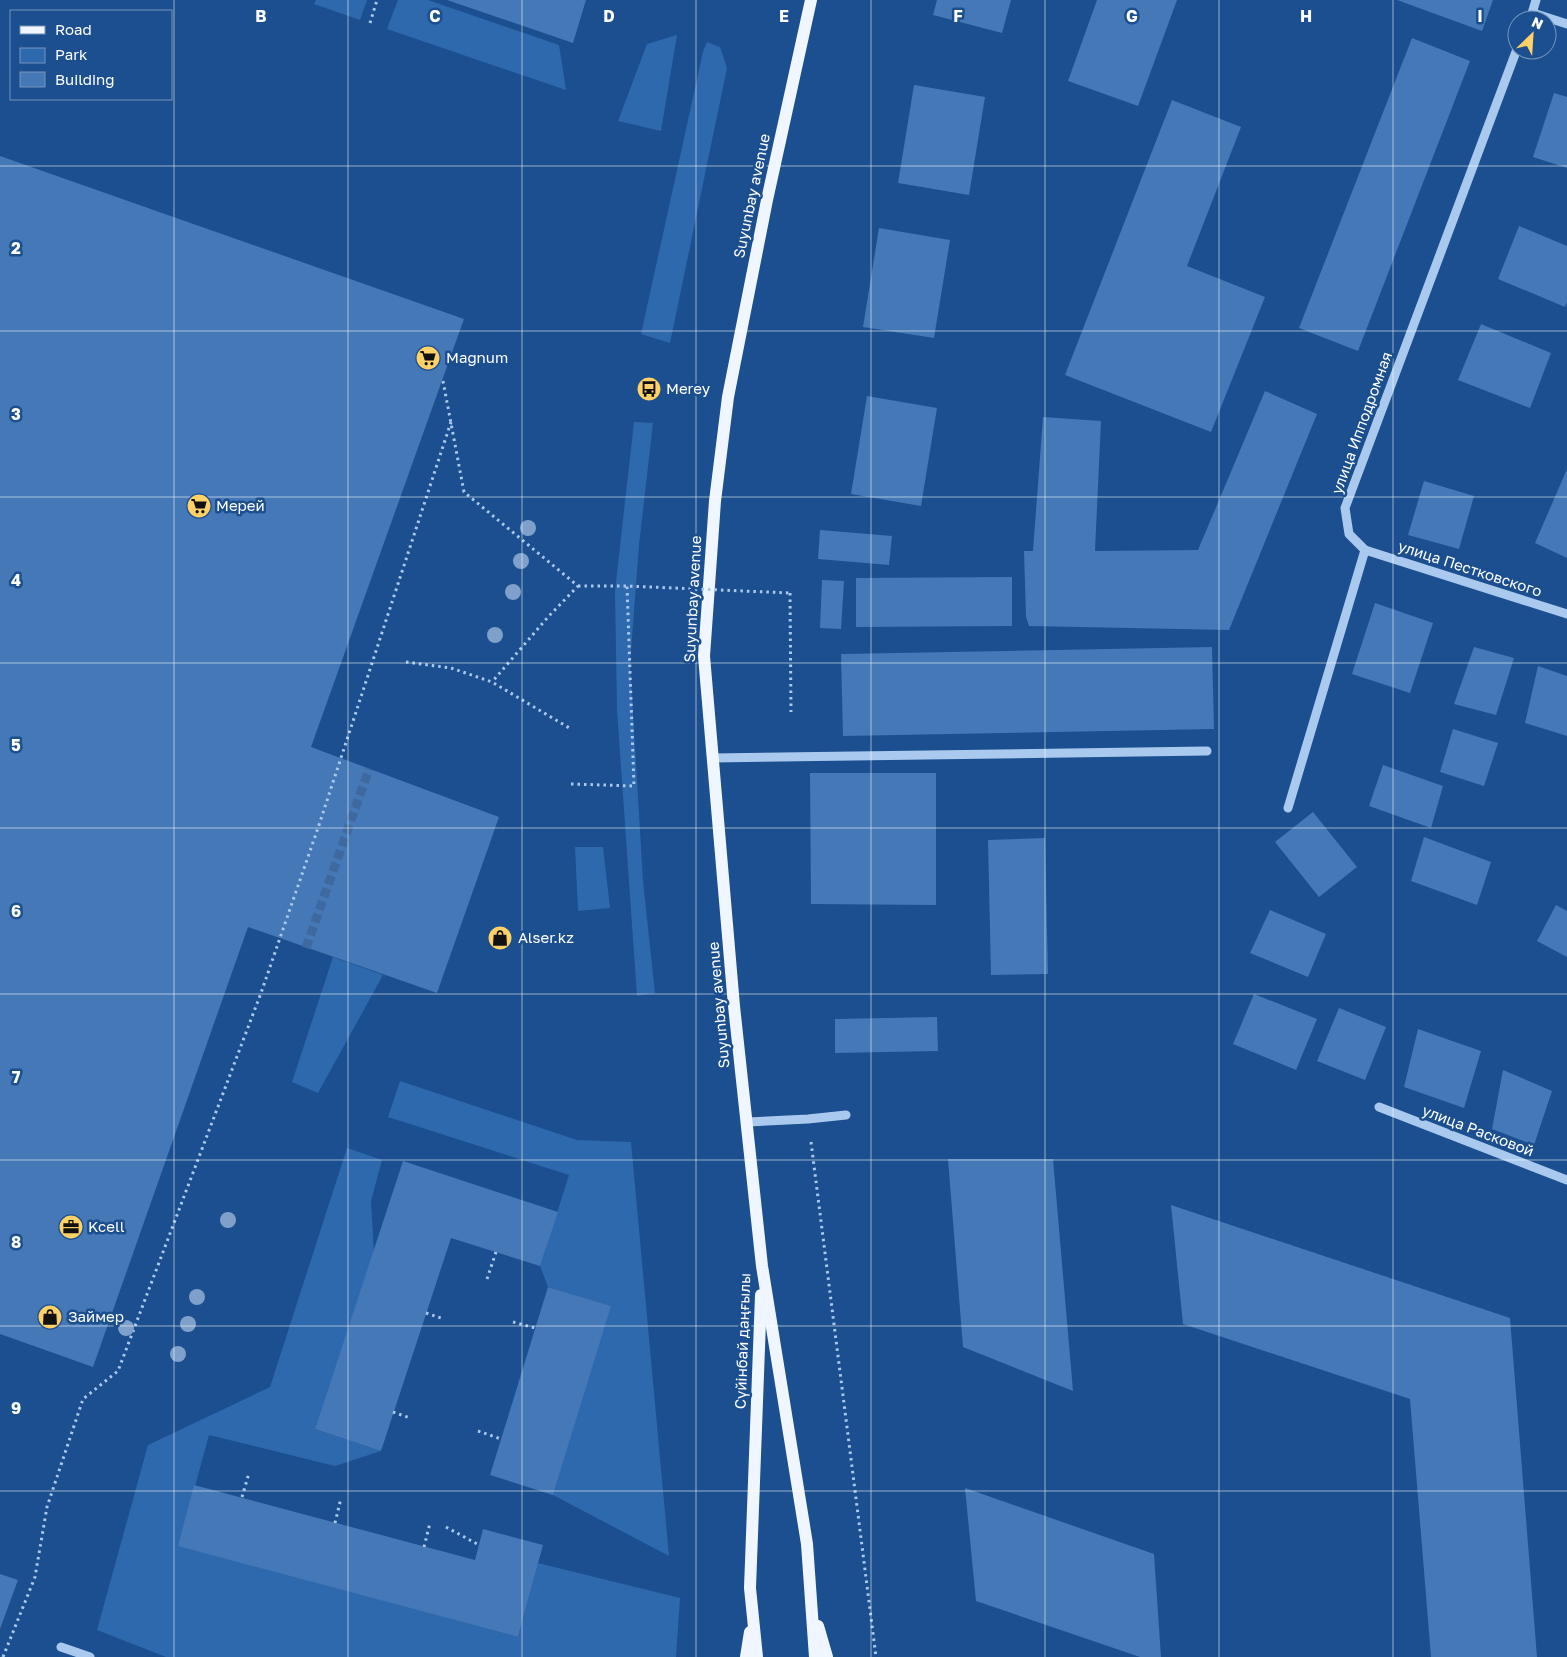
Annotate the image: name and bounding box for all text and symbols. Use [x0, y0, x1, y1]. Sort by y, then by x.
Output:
text: B [255, 6, 267, 26]
text: C [429, 6, 441, 26]
text: D [603, 6, 615, 26]
text: E [779, 6, 789, 26]
text: F [953, 6, 963, 26]
text: G [1126, 6, 1138, 26]
text: H [1300, 6, 1312, 26]
text: I [1477, 6, 1483, 26]
legend [10, 10, 172, 100]
north arrow [1507, 10, 1557, 60]
text: N [1529, 13, 1546, 33]
text: Road [55, 20, 92, 38]
text: Park [55, 45, 88, 63]
text: Building [55, 70, 115, 88]
street label: Suyunbay avenue [729, 132, 773, 260]
text: 2 [11, 238, 21, 258]
supermarket icon: Magnum [415, 345, 441, 371]
place label: Magnum [446, 348, 508, 366]
street label: улица Ипподромная [1327, 349, 1395, 496]
bus stop icon: Merey [636, 376, 662, 402]
place label: Merey [666, 379, 711, 397]
text: 3 [11, 404, 21, 424]
supermarket icon: Мерей [186, 493, 212, 519]
place label: Мерей [216, 496, 265, 514]
street label: Suyunbay avenue [680, 535, 704, 663]
street label: улица Пестковского [1396, 536, 1545, 600]
text: 4 [11, 570, 21, 590]
text: 5 [11, 735, 21, 755]
text: 6 [11, 901, 21, 921]
shop icon: Alser.kz [487, 925, 513, 951]
place label: Alser.kz [518, 928, 574, 946]
street label: Suyunbay avenue [703, 941, 732, 1069]
text: 7 [12, 1067, 21, 1087]
street label: улица Расковой [1420, 1100, 1537, 1160]
office icon: Kcell [58, 1214, 84, 1240]
place label: Kcell [88, 1217, 125, 1235]
text: 8 [11, 1232, 21, 1252]
street label: Сүйінбай даңғылы [731, 1272, 754, 1410]
shop icon: Займер [37, 1304, 63, 1330]
place label: Займер [68, 1307, 124, 1325]
text: 9 [11, 1398, 21, 1418]

